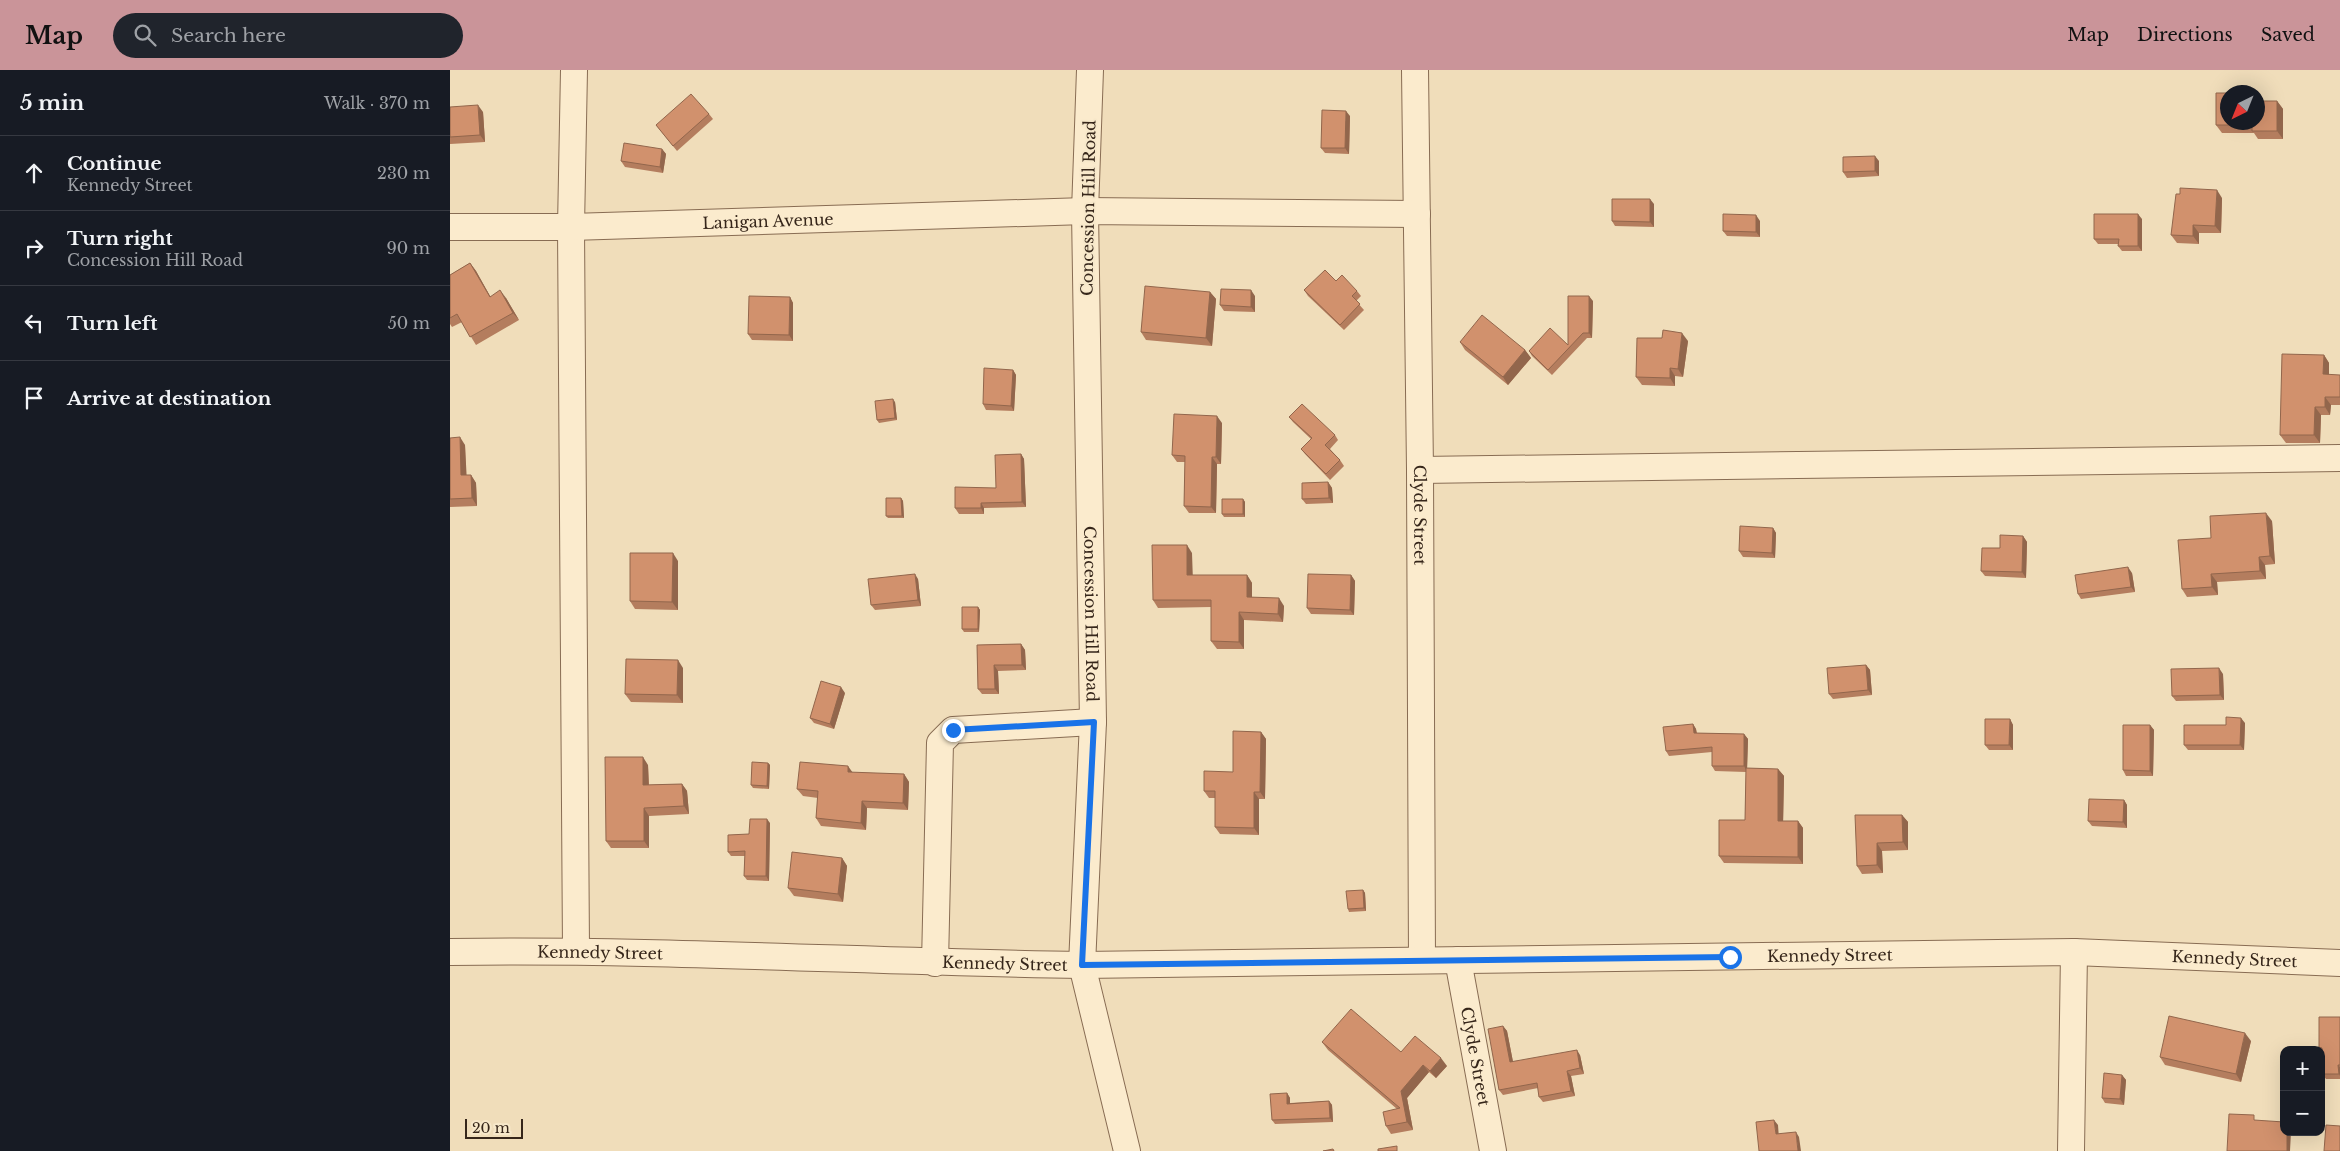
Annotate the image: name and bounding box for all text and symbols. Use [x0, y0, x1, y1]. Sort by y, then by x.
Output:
search box [113, 13, 463, 58]
text: Map [25, 21, 83, 50]
icon: search [131, 21, 159, 49]
text: Search here [171, 24, 286, 47]
text: Map [2067, 24, 2109, 46]
text: Directions [2137, 24, 2233, 46]
text: Saved [2261, 24, 2315, 46]
north arrow [2220, 85, 2265, 130]
text: 5 min [20, 90, 84, 116]
text: Walk · 370 m [324, 93, 430, 113]
street label: Concession Hill Road [1076, 120, 1100, 296]
text: Continue [67, 152, 162, 175]
icon: ahead [20, 159, 48, 187]
text: 230 m [377, 163, 430, 183]
text: Kennedy Street [67, 175, 193, 195]
street label: Lanigan Avenue [702, 209, 834, 233]
text: Turn right [67, 227, 173, 250]
icon: right [20, 234, 48, 262]
text: 90 m [387, 238, 430, 258]
text: Concession Hill Road [67, 250, 243, 270]
icon: left [20, 309, 48, 337]
text: Turn left [67, 312, 158, 335]
text: 50 m [388, 313, 430, 333]
icon: arrive [20, 384, 48, 412]
text: Arrive at destination [67, 387, 271, 410]
street label: Clyde Street [1410, 465, 1430, 565]
street label: Concession Hill Road [1080, 526, 1103, 702]
route end [942, 719, 965, 742]
street label: Kennedy Street [537, 942, 663, 963]
street label: Kennedy Street [1767, 944, 1893, 966]
route start [1719, 946, 1742, 969]
street label: Kennedy Street [2171, 946, 2298, 971]
street label: Kennedy Street [942, 952, 1068, 975]
street label: Clyde Street [1457, 1005, 1495, 1108]
map controls [2280, 1046, 2325, 1136]
button: + [2280, 1046, 2325, 1091]
button: − [2280, 1091, 2325, 1136]
scale bar [465, 1116, 522, 1139]
text: 20 m [472, 1119, 510, 1137]

